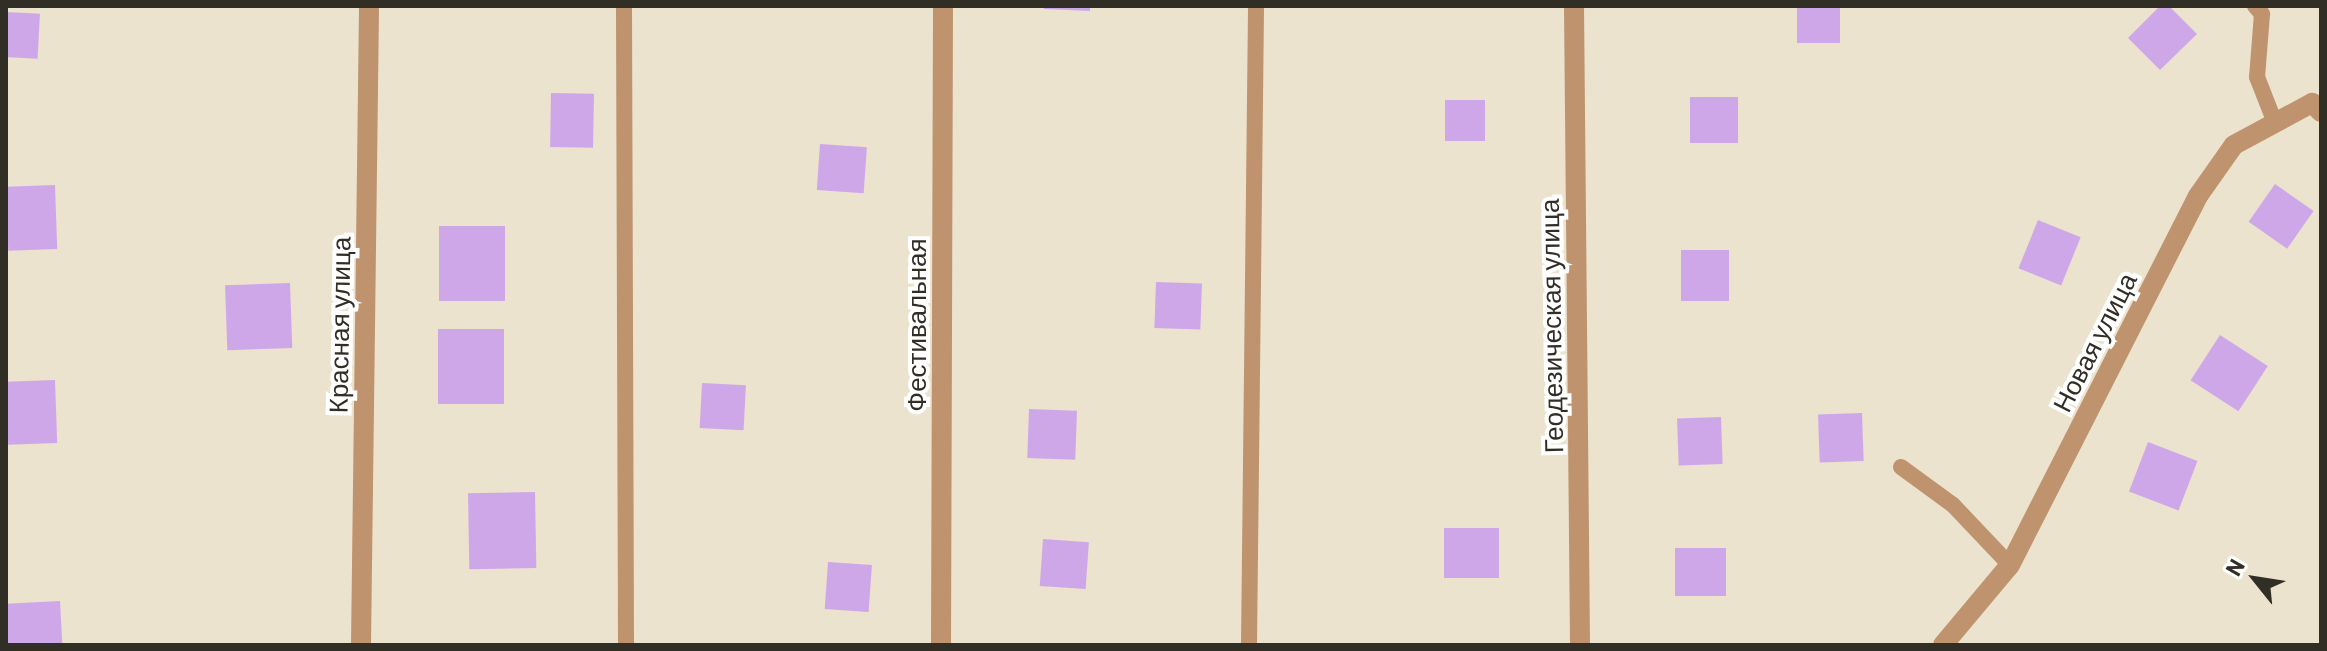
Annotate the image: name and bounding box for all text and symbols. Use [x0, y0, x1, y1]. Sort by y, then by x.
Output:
street label: Геодезическая улица [1533, 199, 1569, 453]
street label: Красная улица [322, 236, 356, 414]
street label: Фестивальная [900, 238, 932, 412]
street label: Новая улица [2046, 267, 2142, 417]
north arrow [2215, 539, 2295, 619]
text: N [2219, 554, 2249, 580]

